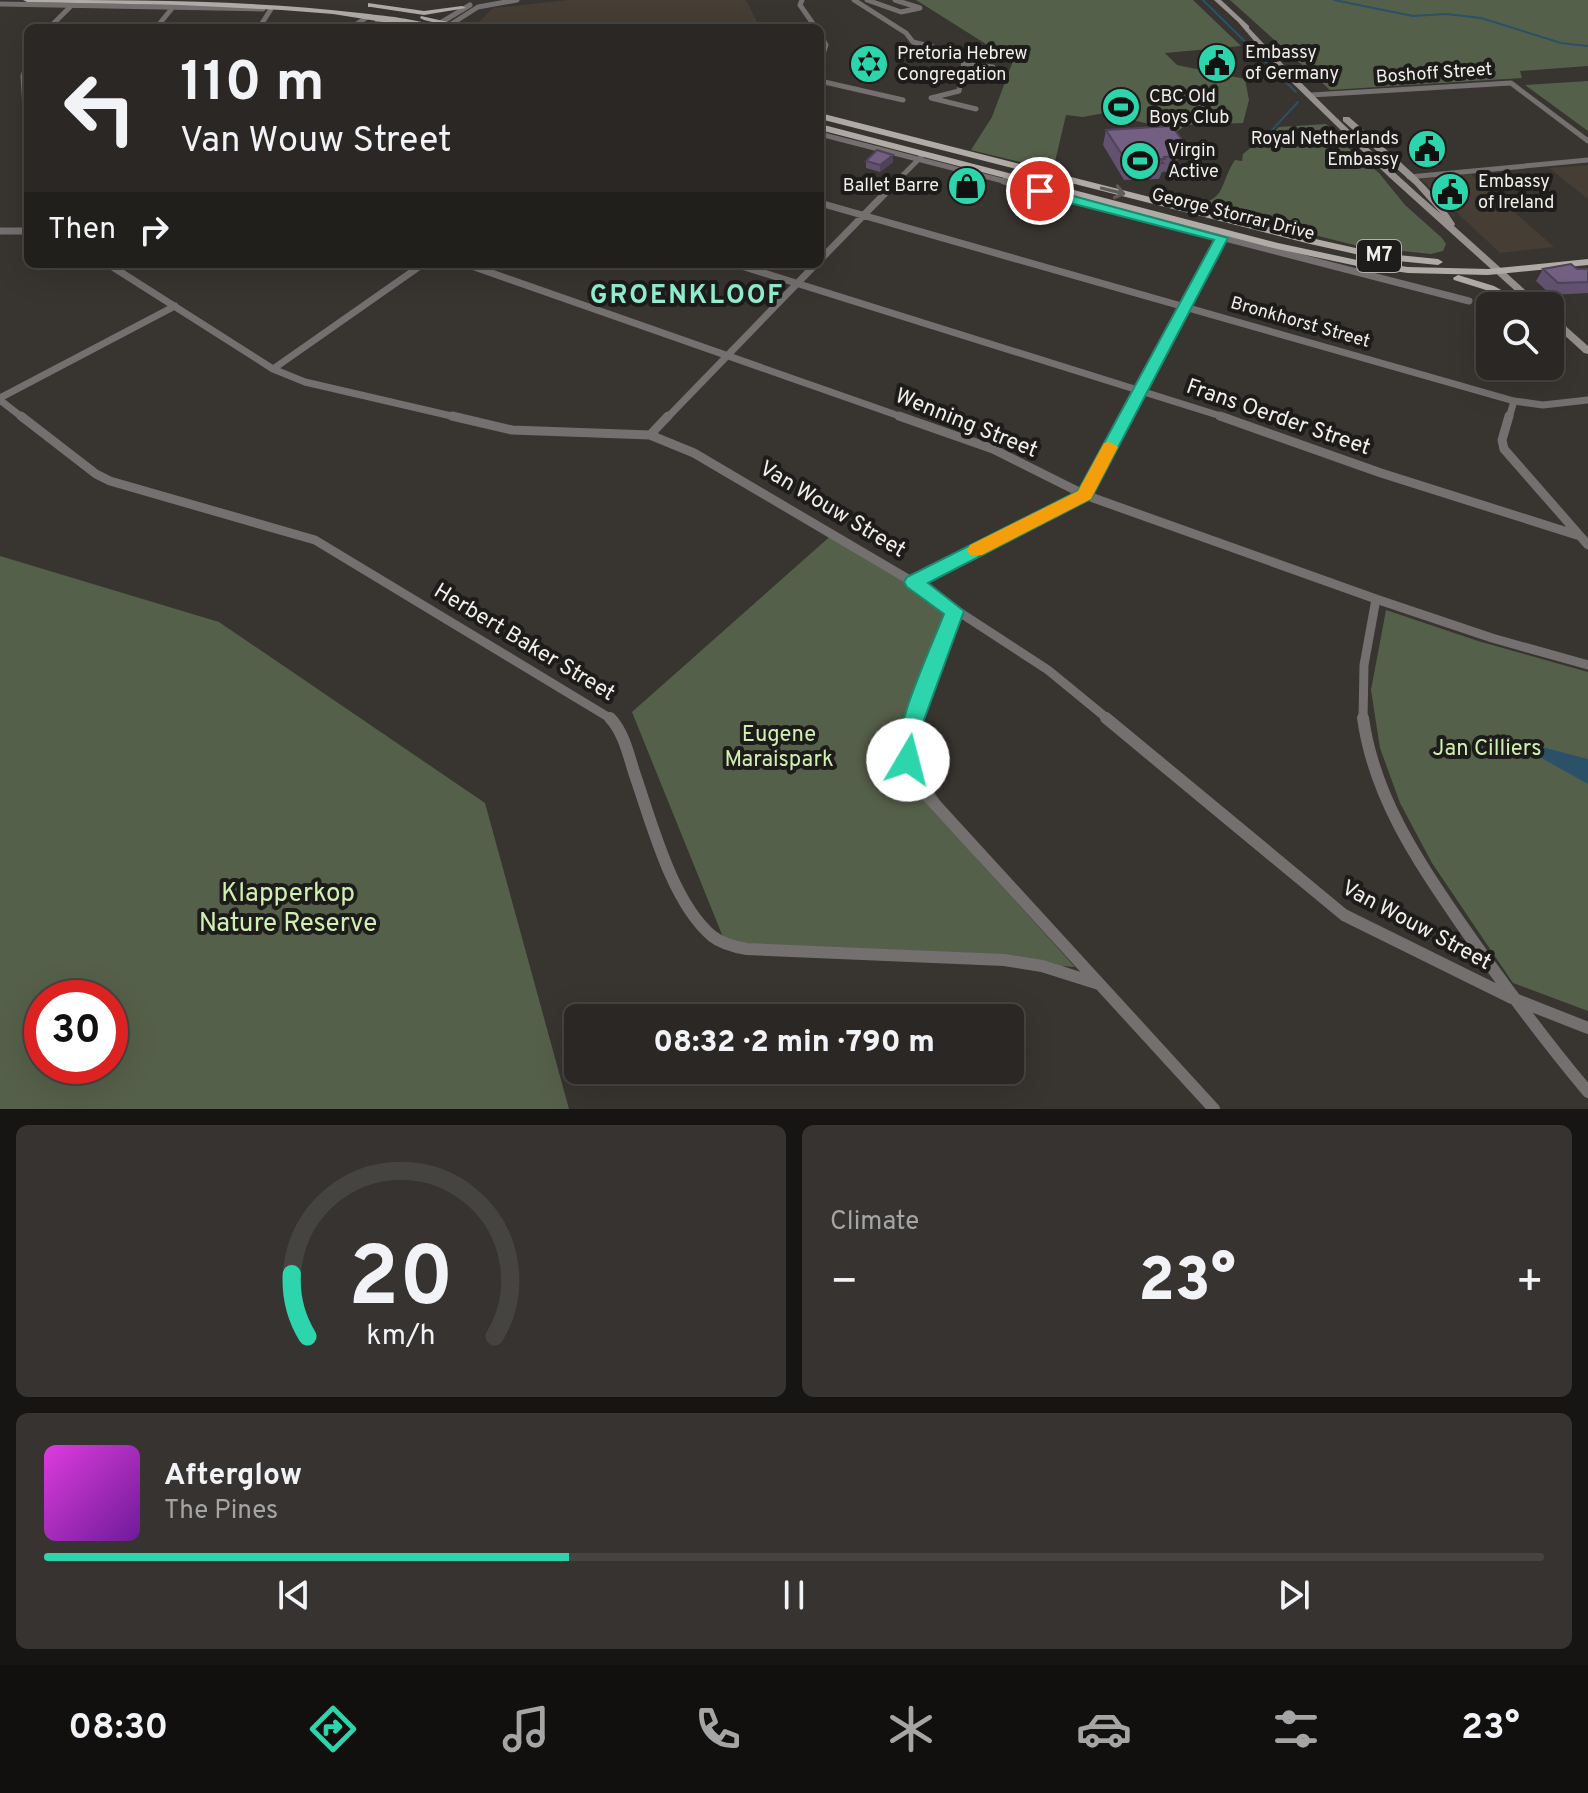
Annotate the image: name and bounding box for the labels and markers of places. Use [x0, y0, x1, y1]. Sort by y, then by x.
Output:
public building icon: Embassy of Germany [1196, 42, 1238, 84]
place label: Embassy of Germany [1245, 42, 1339, 86]
synagogue icon: Pretoria Hebrew Congregation [848, 43, 890, 85]
place label: Pretoria Hebrew Congregation [897, 43, 1028, 87]
sports icon: CBC Old Boys Club [1100, 86, 1142, 128]
place label: CBC Old Boys Club [1149, 86, 1229, 130]
place label: Royal Netherlands Embassy [1251, 128, 1399, 172]
public building icon: Royal Netherlands Embassy [1406, 128, 1448, 170]
sports icon: Virgin Active [1119, 140, 1161, 182]
place label: Virgin Active [1168, 140, 1219, 184]
pin [1006, 157, 1074, 225]
shop icon: Ballet Barre [946, 165, 988, 207]
public building icon: Embassy of Ireland [1429, 171, 1471, 213]
place label: Embassy of Ireland [1478, 171, 1554, 215]
place label: Ballet Barre [843, 175, 939, 198]

